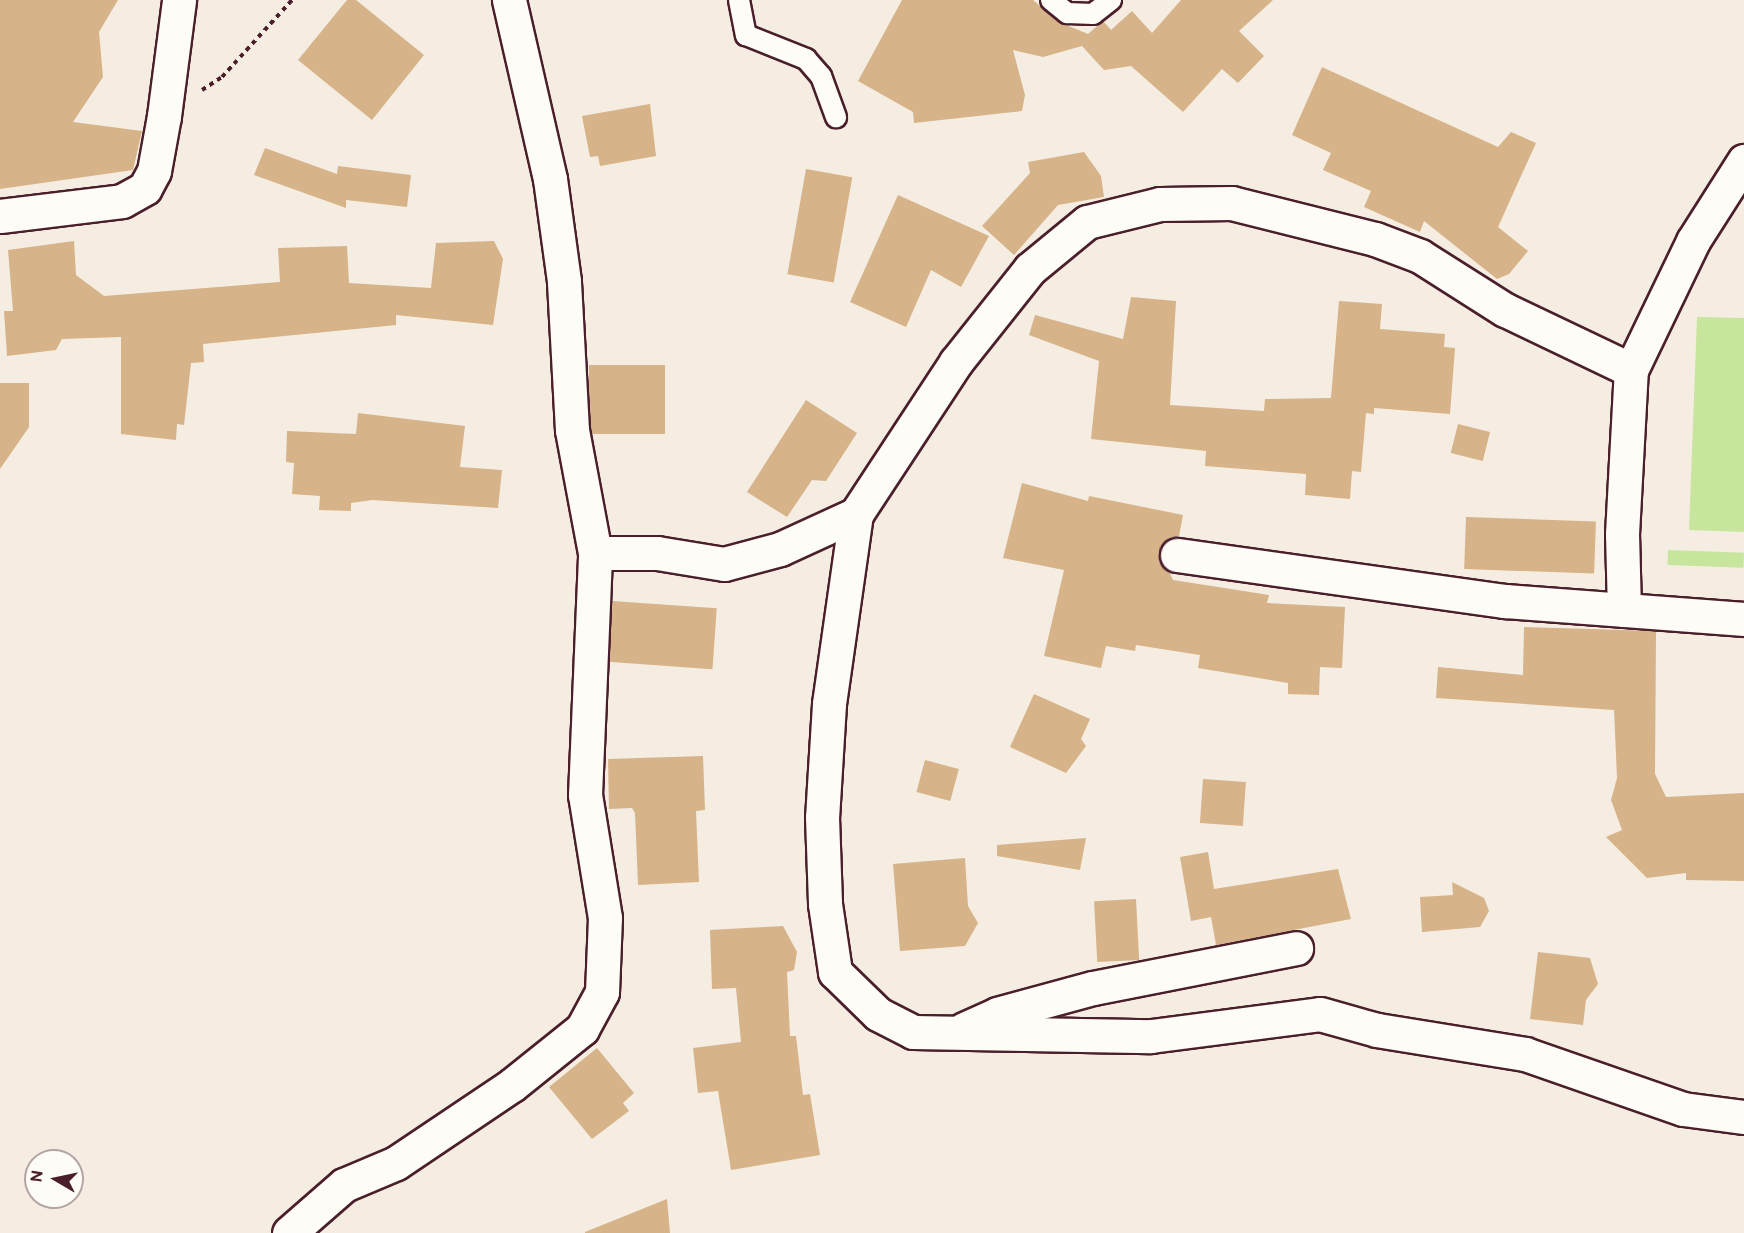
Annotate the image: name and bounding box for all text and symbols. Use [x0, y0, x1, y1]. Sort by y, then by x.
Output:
north arrow [24, 1149, 84, 1209]
text: N [27, 1169, 48, 1184]

